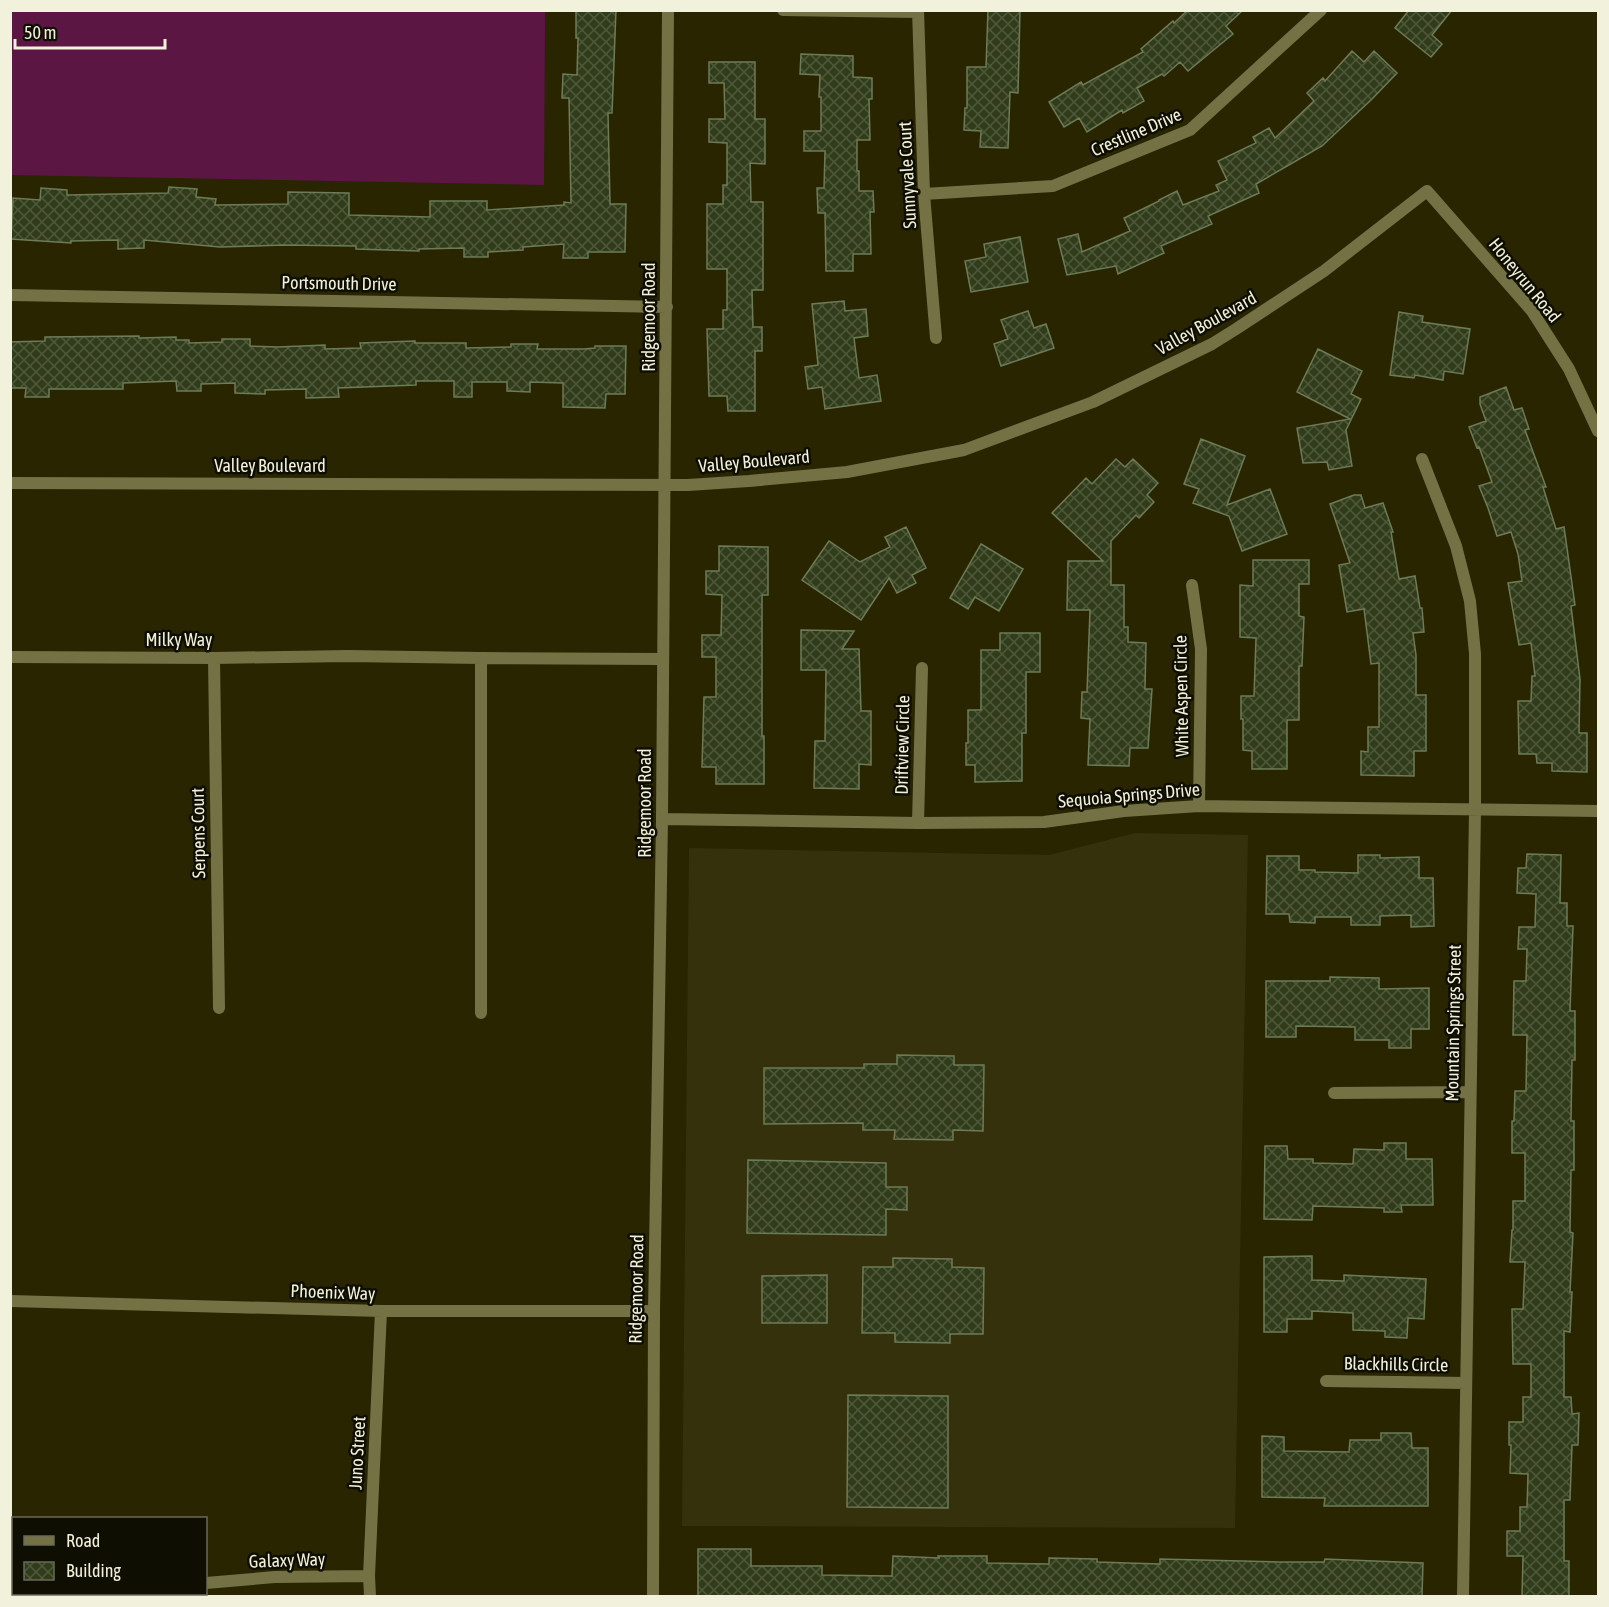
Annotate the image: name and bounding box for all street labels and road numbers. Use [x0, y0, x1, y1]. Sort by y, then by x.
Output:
street label: Crestline Drive [1088, 104, 1184, 160]
street label: Sunnyvale Court [894, 121, 920, 229]
street label: Honeyrun Road [1485, 234, 1565, 326]
street label: Ridgemoor Road [638, 262, 659, 372]
street label: Portsmouth Drive [281, 271, 397, 295]
street label: Valley Boulevard [1152, 287, 1260, 359]
street label: Valley Boulevard [697, 446, 811, 476]
street label: Valley Boulevard [214, 455, 326, 476]
street label: Milky Way [145, 629, 213, 650]
street label: White Aspen Circle [1169, 635, 1193, 757]
street label: Driftview Circle [891, 695, 913, 795]
street label: Ridgemoor Road [634, 748, 655, 858]
street label: Sequoia Springs Drive [1057, 778, 1201, 812]
street label: Serpens Court [187, 787, 209, 879]
street label: Mountain Springs Street [1441, 944, 1465, 1102]
street label: Ridgemoor Road [625, 1234, 647, 1344]
street label: Phoenix Way [290, 1280, 376, 1304]
street label: Blackhills Circle [1344, 1353, 1448, 1375]
street label: Juno Street [345, 1416, 369, 1490]
street label: Galaxy Way [248, 1548, 326, 1572]

